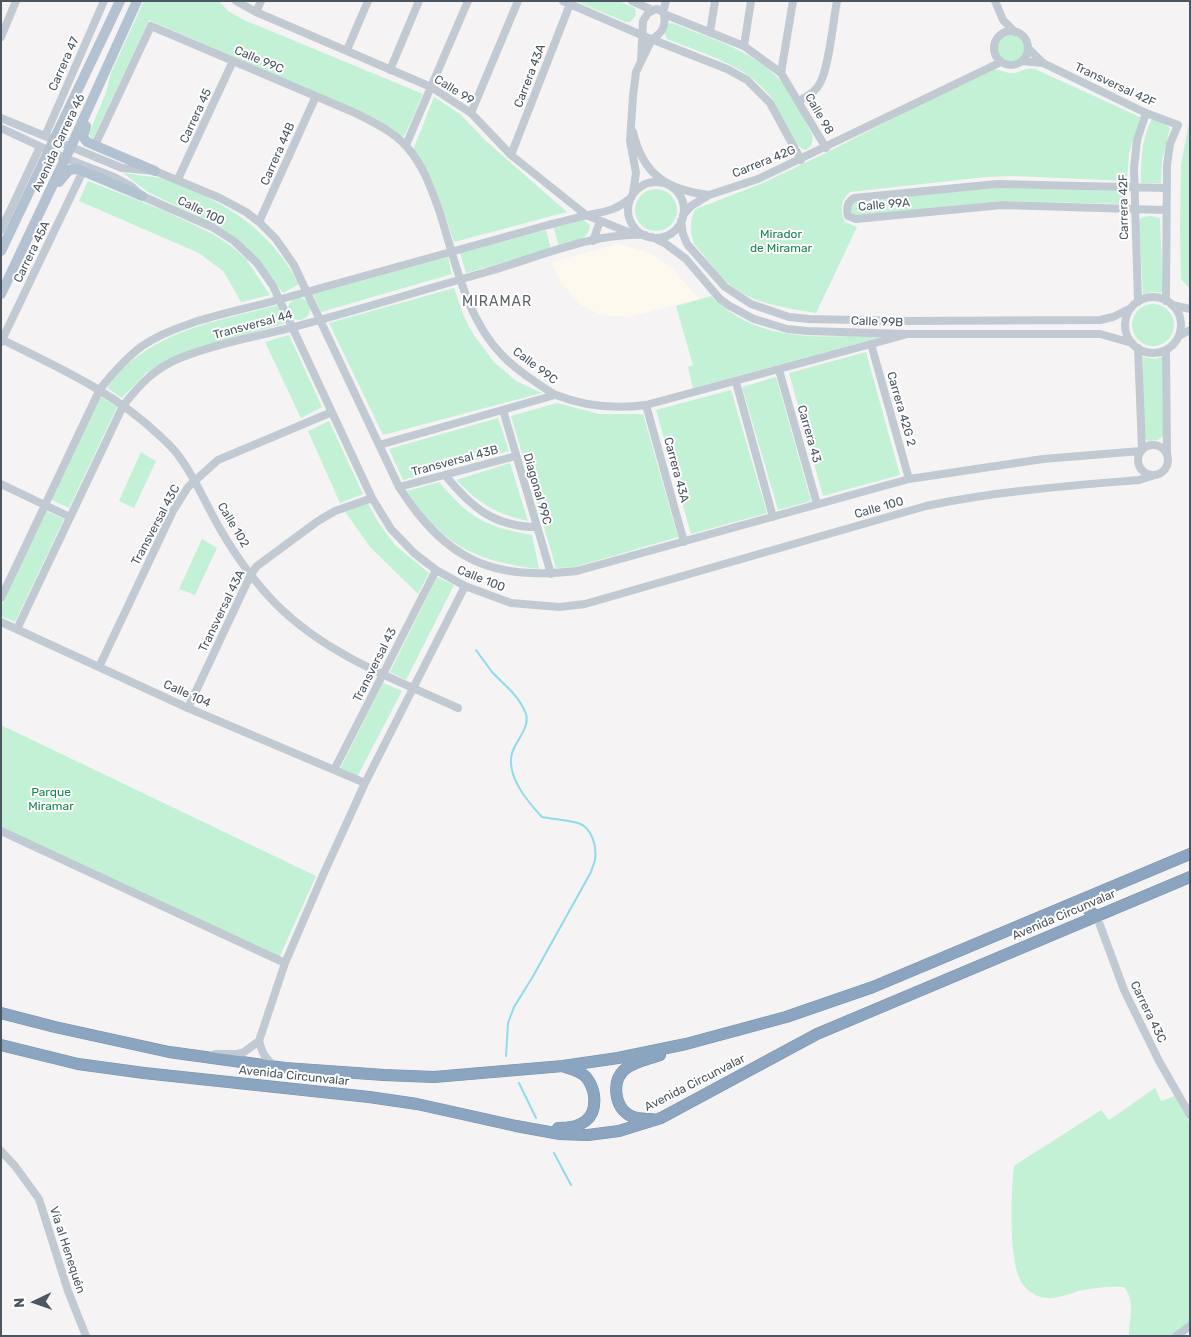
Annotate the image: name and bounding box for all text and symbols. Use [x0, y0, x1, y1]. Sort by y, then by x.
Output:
street label: Carrera 47 [46, 35, 82, 93]
street label: Carrera 43A [511, 42, 549, 110]
street label: Calle 99C [232, 43, 286, 77]
street label: Transversal 42F [1072, 60, 1158, 110]
street label: Calle 99 [431, 72, 477, 108]
street label: Carrera 45 [177, 86, 215, 146]
street label: Calle 98 [802, 91, 836, 137]
street label: Avenida Carrera 46 [30, 92, 88, 194]
street label: Carrera 44B [258, 120, 298, 188]
street label: Carrera 42G [730, 143, 798, 181]
street label: Carrera 42F [1116, 174, 1132, 240]
street label: Calle 100 [175, 193, 227, 229]
street label: Calle 99A [858, 196, 910, 214]
street label: Carrera 45A [11, 219, 53, 285]
park label: Mirador de Miramar [750, 228, 812, 256]
district label: MIRAMAR [461, 294, 533, 310]
street label: Transversal 44 [212, 308, 294, 342]
street label: Calle 99B [851, 314, 903, 330]
street label: Calle 99C [510, 345, 560, 387]
street label: Carrera 42G 2 [883, 370, 919, 448]
street label: Carrera 43 [794, 404, 824, 464]
street label: Carrera 43A [660, 436, 692, 504]
street label: Transversal 43B [410, 442, 500, 480]
street label: Diagonal 99C [520, 452, 554, 526]
street label: Transversal 43C [129, 482, 183, 568]
street label: Calle 100 [853, 494, 905, 522]
street label: Calle 102 [214, 500, 252, 550]
street label: Calle 100 [455, 563, 507, 595]
street label: Transversal 43A [196, 568, 248, 654]
street label: Transversal 43 [350, 626, 400, 704]
street label: Calle 104 [161, 677, 213, 711]
park label: Parque Miramar [28, 786, 74, 814]
street label: Avenida Circunvalar [1010, 887, 1118, 943]
street label: Carrera 43C [1127, 979, 1169, 1045]
street label: Avenida Circunvalar [642, 1051, 748, 1115]
street label: Avenida Circunvalar [238, 1063, 350, 1089]
street label: Vía al Henequén [46, 1205, 88, 1295]
north arrow [10, 1277, 60, 1327]
text: N [11, 1297, 28, 1308]

